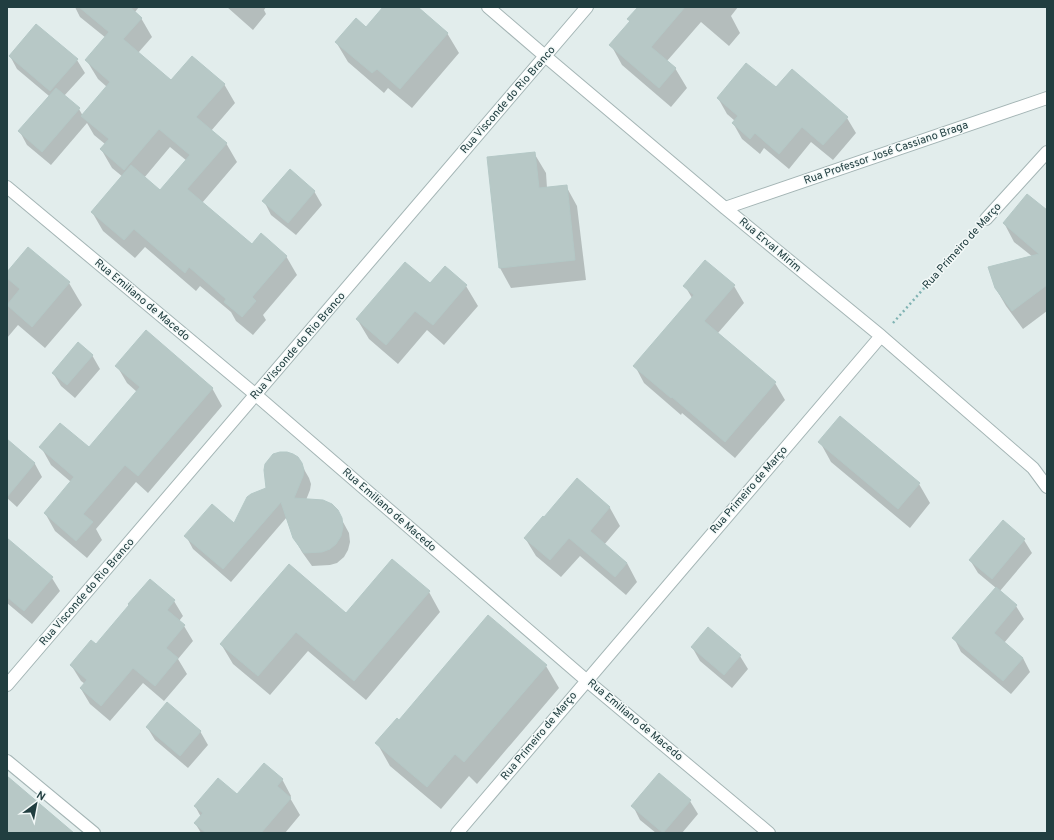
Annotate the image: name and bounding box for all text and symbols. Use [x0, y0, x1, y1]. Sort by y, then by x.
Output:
street label: Rua Visconde do Rio Branco [457, 43, 559, 157]
street label: Rua Professor José Cassiano Braga [802, 118, 970, 188]
street label: Rua Primeiro de Março [919, 200, 1005, 292]
street label: Rua Erval Mirim [736, 215, 804, 275]
street label: Rua Emiliano de Macedo [91, 256, 193, 344]
street label: Rua Visconde do Rio Branco [247, 289, 349, 403]
street label: Rua Primeiro de Março [707, 443, 791, 537]
street label: Rua Emiliano de Macedo [339, 465, 439, 555]
street label: Rua Visconde do Rio Branco [36, 535, 138, 649]
street label: Rua Emiliano de Macedo [584, 676, 686, 764]
street label: Rua Primeiro de Março [498, 689, 580, 783]
north arrow [16, 784, 56, 824]
text: N [34, 788, 48, 804]

